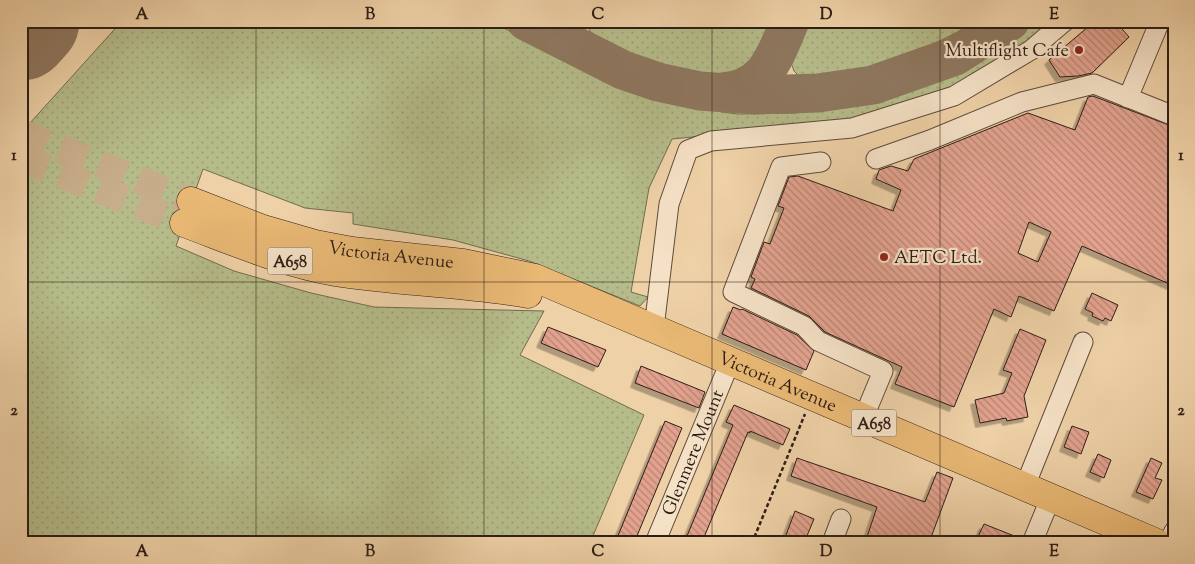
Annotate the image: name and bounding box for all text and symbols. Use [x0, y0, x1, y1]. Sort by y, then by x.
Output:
text: A [136, 4, 149, 27]
text: B [365, 4, 375, 27]
text: C [592, 4, 605, 27]
text: D [820, 4, 833, 27]
text: E [1049, 4, 1059, 27]
place label: Multiflight Cafe [946, 39, 1069, 65]
marker: Multiflight Cafe [1073, 44, 1085, 56]
text: 1 [11, 145, 17, 168]
text: 1 [1178, 145, 1184, 168]
street label: Victoria Avenue [325, 236, 455, 277]
place label: AETC Ltd. [894, 246, 982, 272]
road number: A658 [268, 248, 312, 274]
marker: AETC Ltd. [878, 251, 890, 263]
street label: Victoria Avenue [713, 346, 840, 420]
street label: Glenmere Mount [657, 386, 732, 520]
text: 2 [10, 400, 18, 423]
text: 2 [1177, 400, 1185, 423]
road number: A658 [852, 409, 896, 436]
text: A [136, 541, 149, 564]
text: B [365, 541, 375, 564]
text: C [592, 541, 605, 564]
text: D [820, 541, 833, 564]
text: E [1049, 541, 1059, 564]

